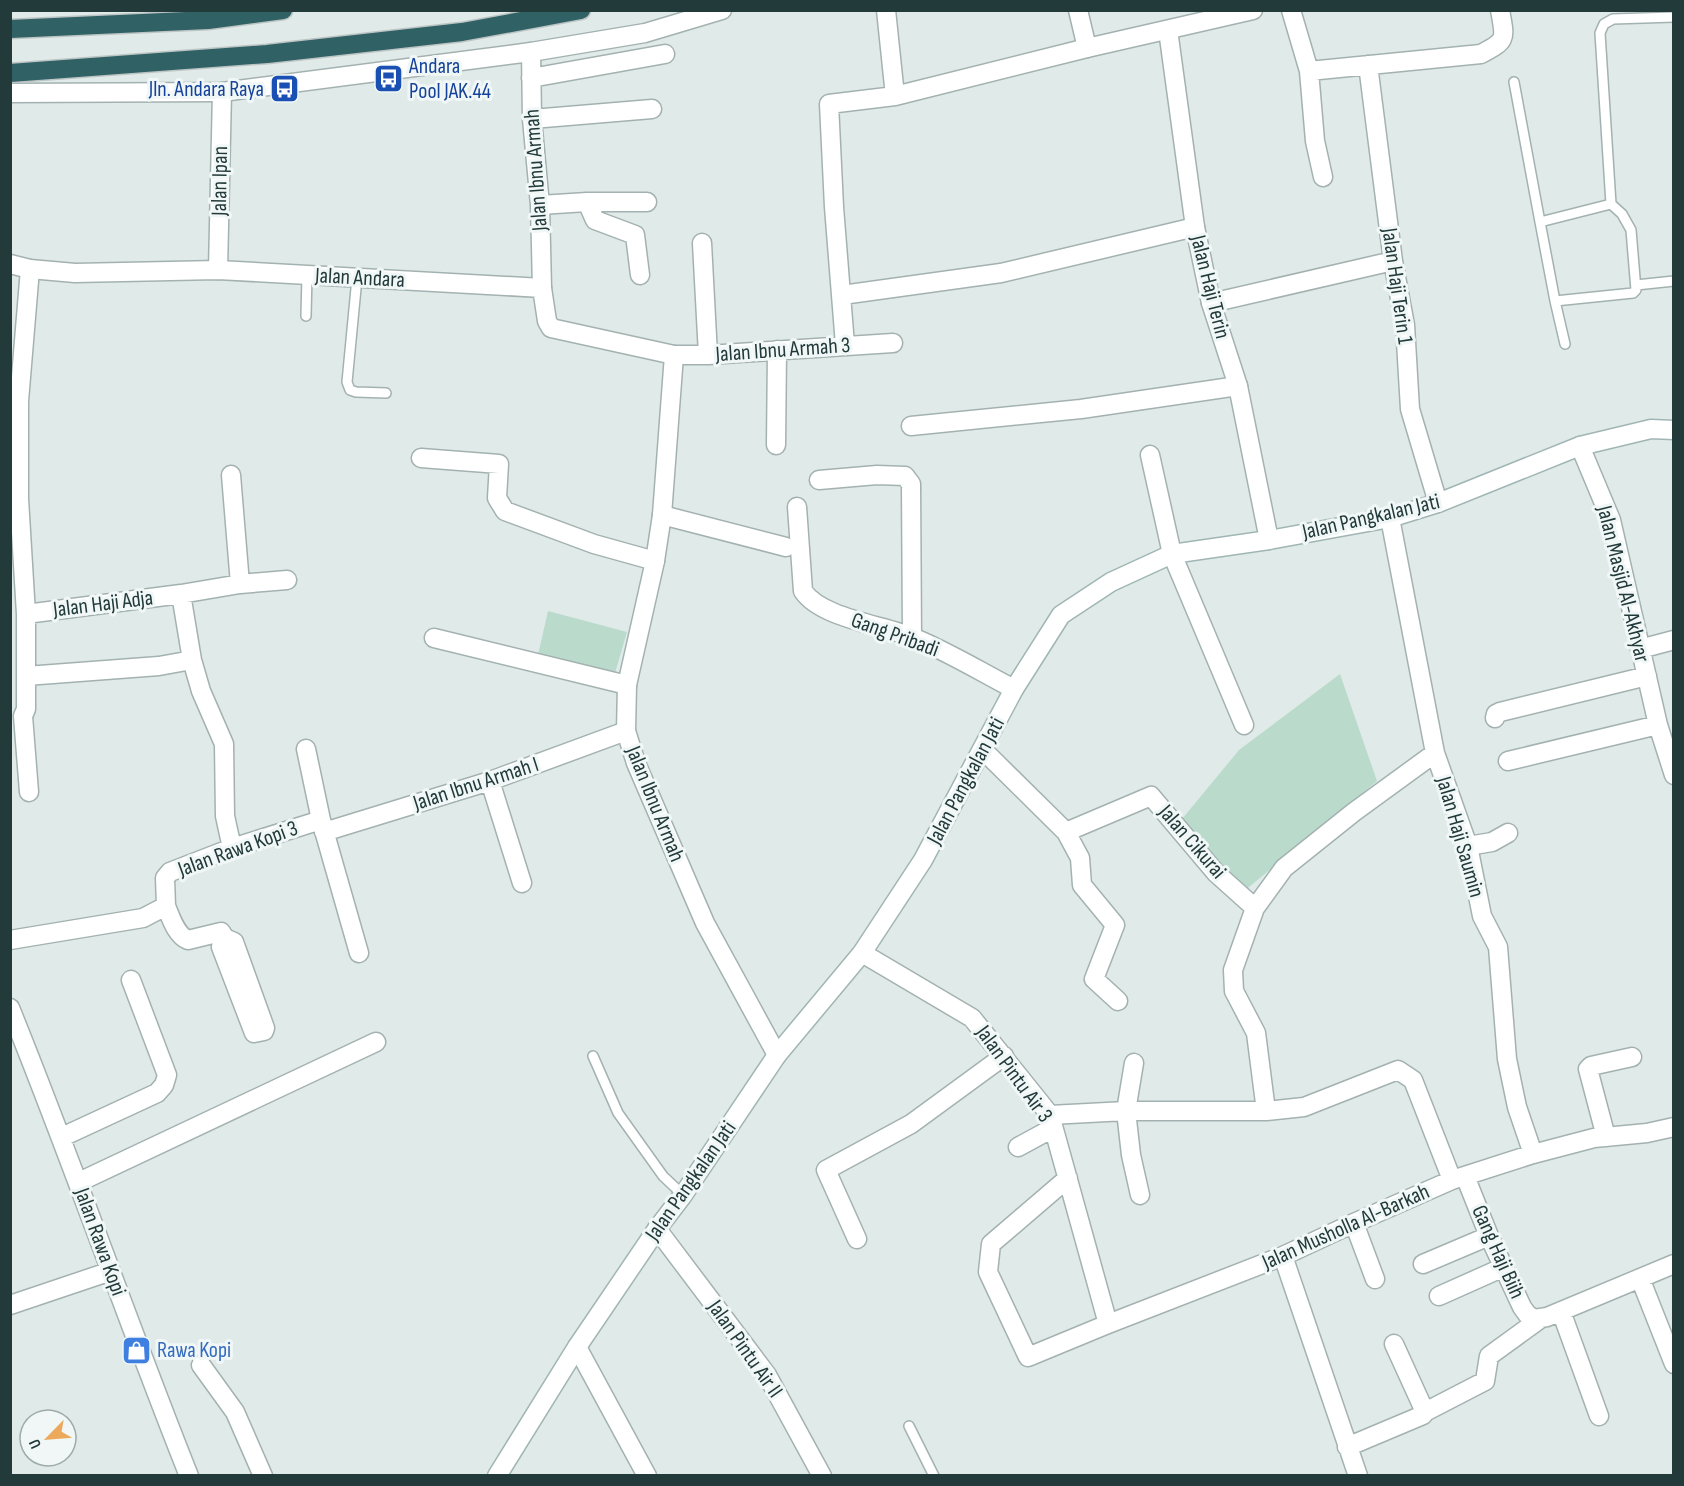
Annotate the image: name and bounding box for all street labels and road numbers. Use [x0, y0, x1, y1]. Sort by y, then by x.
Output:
street label: Jalan Ibnu Armah [518, 108, 554, 233]
street label: Jalan Ipan [206, 146, 234, 217]
street label: Jalan Haji Terin 1 [1375, 225, 1419, 346]
street label: Jalan Haji Terin [1184, 231, 1236, 342]
street label: Jalan Andara [313, 262, 406, 294]
street label: Jalan Ibnu Armah 3 [714, 332, 851, 368]
street label: Jalan Pangkalan Jati [1299, 488, 1442, 546]
street label: Jalan Masjid Al-Akhyar [1590, 502, 1656, 665]
street label: Jalan Haji Adja [51, 584, 154, 624]
street label: Gang Pribadi [847, 607, 943, 663]
street label: Jalan Pangkalan Jati [921, 713, 1011, 850]
street label: Jalan Ibnu Armah [619, 741, 690, 866]
street label: Jalan Ibnu Armah I [409, 751, 542, 817]
street label: Jalan Haji Saumin [1430, 773, 1490, 900]
street label: Jalan Cikurai [1152, 799, 1231, 885]
street label: Jalan Rawa Kopi 3 [174, 815, 302, 883]
street label: Jalan Pintu Air 3 [969, 1019, 1058, 1128]
street label: Jalan Pangkalan Jati [639, 1116, 742, 1247]
street label: Jalan Musholla Al-Barkah [1257, 1178, 1434, 1276]
street label: Jalan Rawa Kopi [68, 1184, 132, 1300]
street label: Gang Haji Biih [1465, 1201, 1531, 1303]
street label: Jalan Pintu Air II [701, 1294, 788, 1403]

